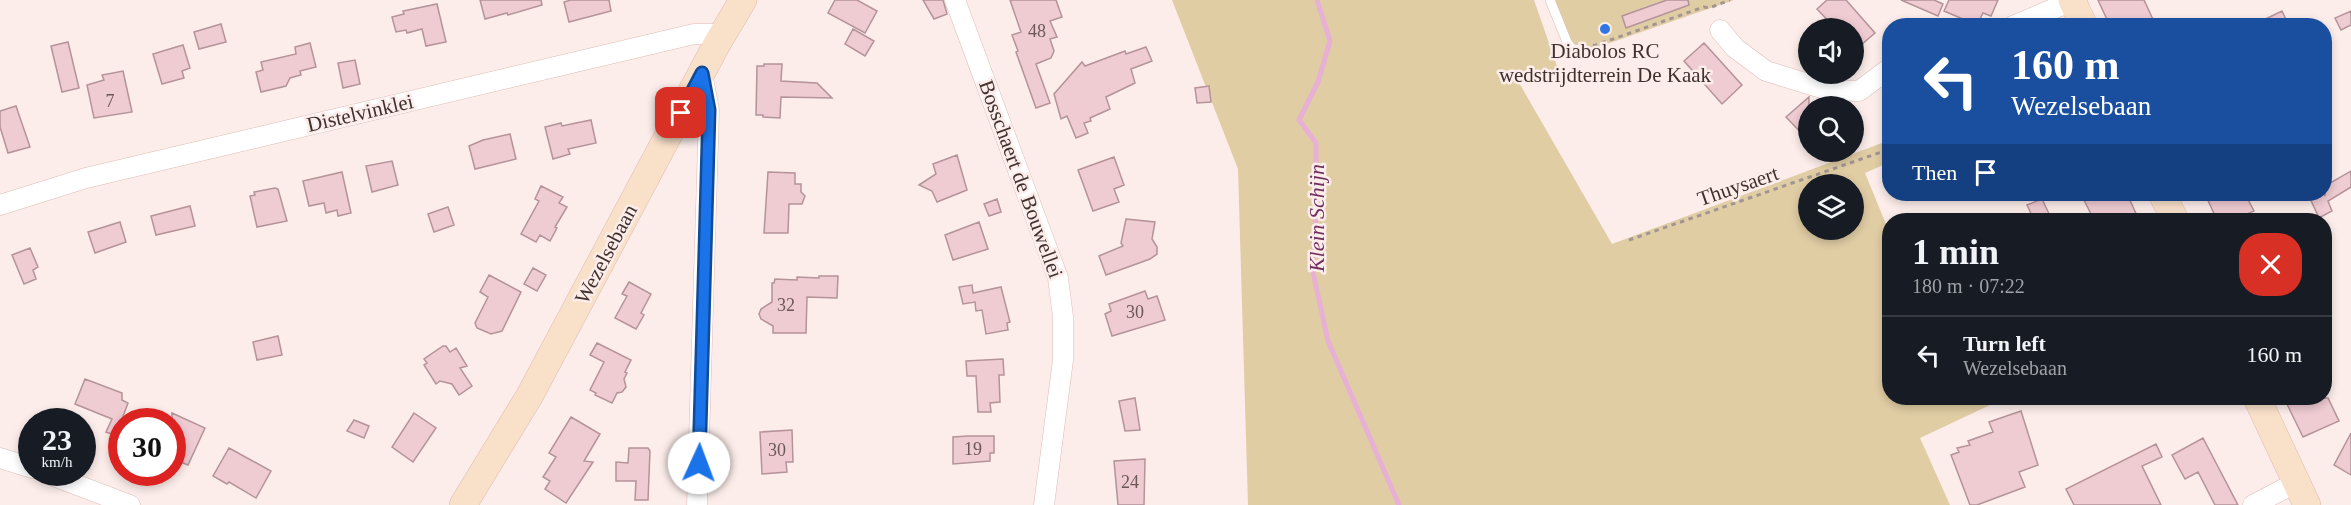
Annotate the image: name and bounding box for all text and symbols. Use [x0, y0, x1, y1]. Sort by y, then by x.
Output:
map controls [1798, 18, 1864, 240]
button: sound [1798, 18, 1864, 84]
house number: 48 [1028, 21, 1046, 41]
marker: Diabolos RC wedstrijdterrein De Kaak [1598, 22, 1612, 36]
place label: Diabolos RC wedstrijdterrein De Kaak [1499, 39, 1712, 87]
icon: left [1912, 42, 1990, 120]
text: 160 m [2011, 42, 2120, 88]
street label: Bosschaert de Bouwellei [974, 77, 1068, 281]
pin [655, 87, 706, 138]
street label: Distelvinklei [304, 89, 416, 137]
house number: 7 [106, 91, 115, 111]
text: Wezelsebaan [2011, 91, 2151, 121]
icon: arrive [664, 96, 697, 129]
button: search [1798, 96, 1864, 162]
icon: arrive [1969, 156, 2002, 189]
text: Then [1912, 160, 1957, 185]
street label: Thuysaert [1694, 161, 1782, 211]
water label: Klein Schijn [1304, 164, 1329, 273]
button: layers [1798, 174, 1864, 240]
street label: Wezelsebaan [570, 200, 642, 308]
text: 1 min [1912, 232, 1999, 272]
button: close [2239, 233, 2302, 296]
text: 180 m · 07:22 [1912, 275, 2025, 297]
house number: 32 [777, 295, 795, 315]
house number: 30 [1126, 302, 1144, 322]
text: Turn left [1963, 331, 2046, 356]
icon: left [1912, 339, 1945, 372]
text: 160 m [2246, 342, 2302, 367]
text: Wezelsebaan [1963, 357, 2067, 379]
speed limit sign: 30 [108, 408, 186, 486]
text: 23 [42, 423, 72, 456]
position arrow [667, 431, 731, 495]
house number: 19 [964, 439, 982, 459]
house number: 30 [768, 440, 786, 460]
text: km/h [42, 454, 72, 470]
house number: 24 [1121, 472, 1139, 492]

